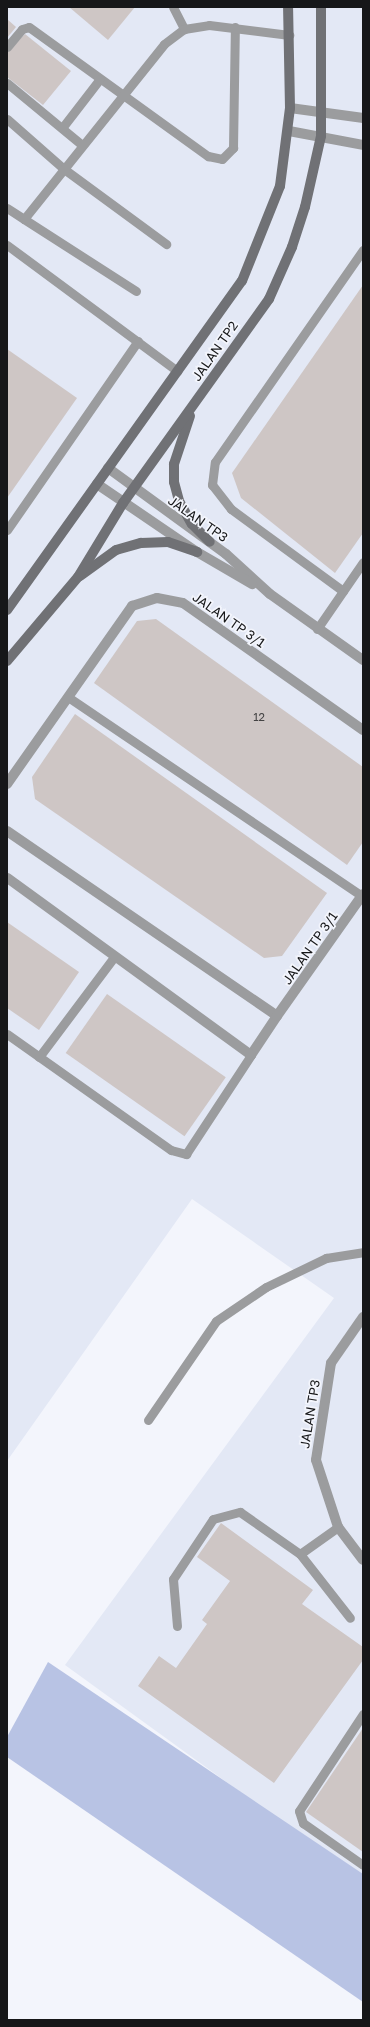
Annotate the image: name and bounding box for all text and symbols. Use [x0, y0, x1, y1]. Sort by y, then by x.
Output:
street label: JALAN TP2 [189, 318, 241, 384]
street label: JALAN TP3 [165, 493, 231, 545]
street label: JALAN TP 3/1 [190, 589, 268, 651]
house number: 12 [253, 710, 265, 724]
street label: JALAN TP 3/1 [279, 909, 341, 987]
street label: JALAN TP3 [297, 1379, 323, 1449]

